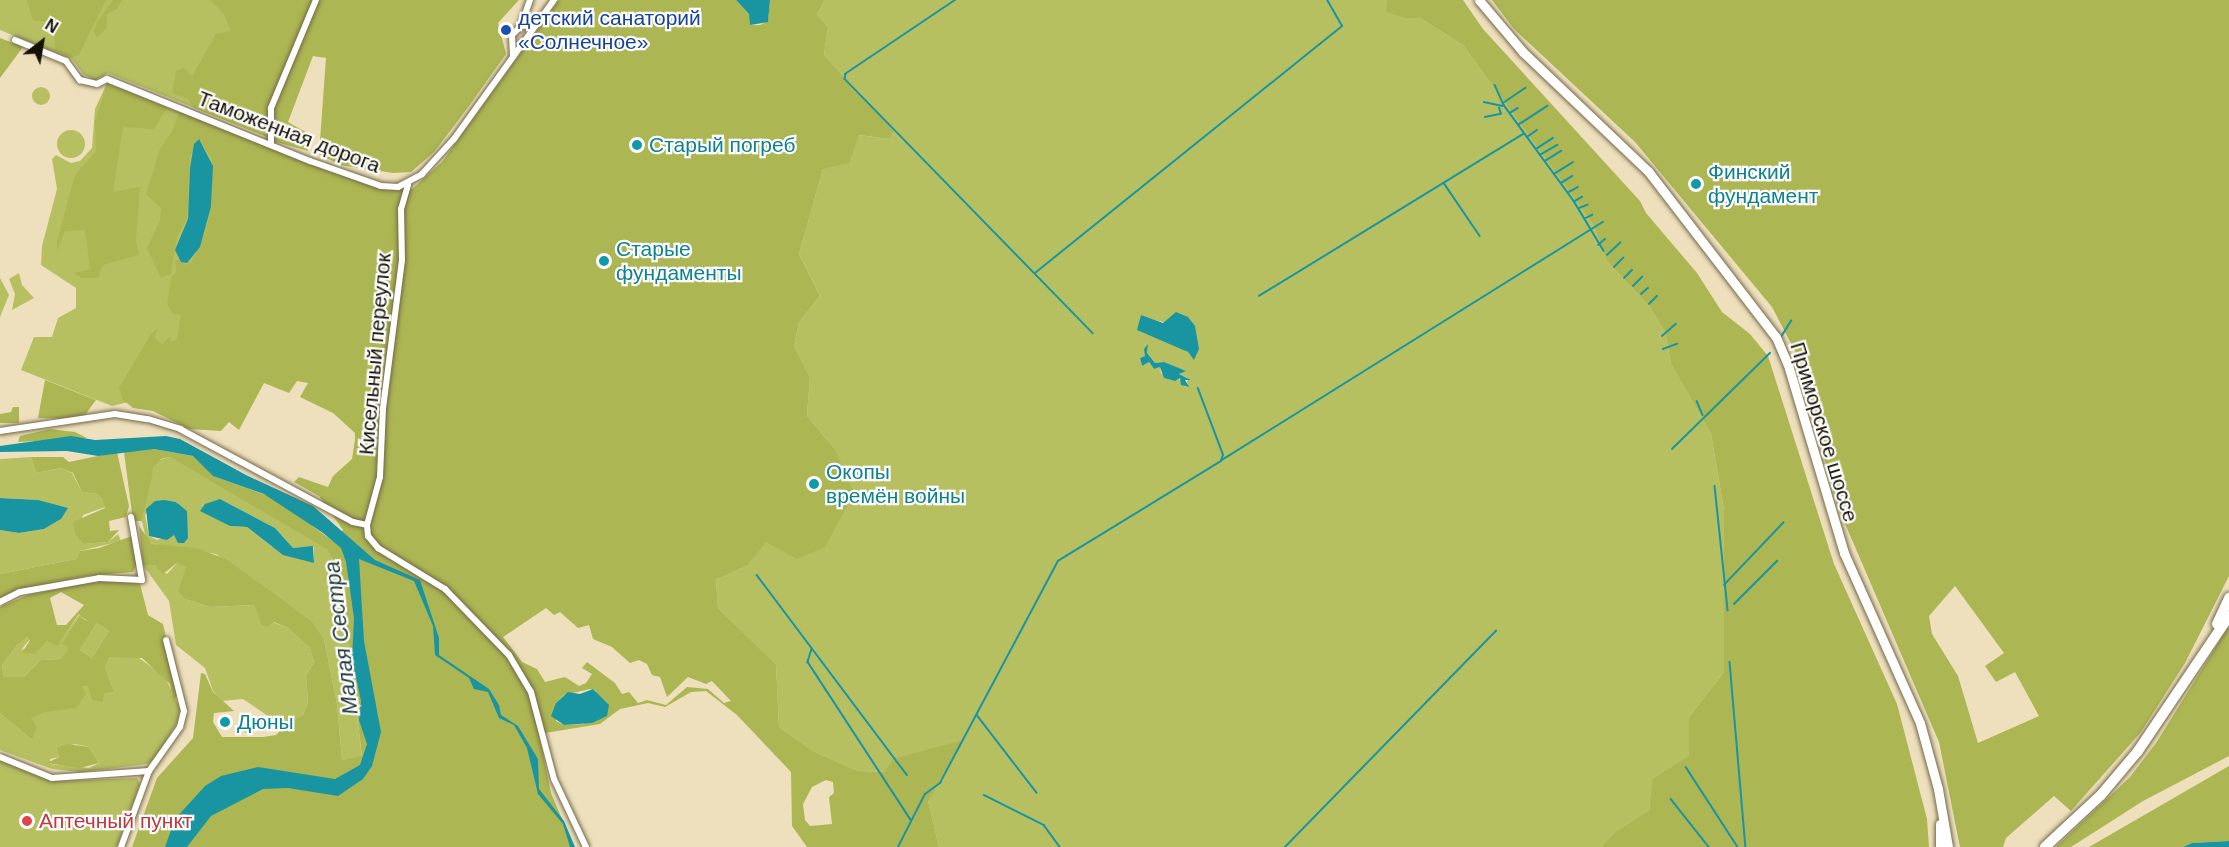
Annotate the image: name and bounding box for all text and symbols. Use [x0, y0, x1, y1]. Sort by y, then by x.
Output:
place label: детский санаторий «Солнечное» [518, 5, 701, 55]
north arrow [12, 12, 72, 72]
text: N [42, 16, 61, 36]
marker: детский санаторий «Солнечное» [499, 23, 513, 37]
street label: Таможенная дорога [194, 86, 384, 178]
place label: Старый погреб [649, 132, 795, 158]
marker: Старый погреб [630, 138, 644, 152]
place label: Финский фундамент [1708, 159, 1818, 209]
marker: Финский фундамент [1689, 177, 1703, 191]
place label: Старые фундаменты [616, 236, 741, 286]
street label: Кисельный переулок [354, 252, 396, 456]
marker: Старые фундаменты [597, 254, 611, 268]
street label: Приморское шоссе [1785, 339, 1863, 525]
place label: Окопы времён войны [826, 459, 965, 509]
marker: Окопы времён войны [807, 477, 821, 491]
water label: Малая Сестра [318, 560, 364, 716]
place label: Дюны [237, 709, 294, 735]
marker: Дюны [218, 715, 232, 729]
place label: Аптечный пункт [39, 808, 192, 834]
marker: Аптечный пункт [20, 814, 34, 828]

